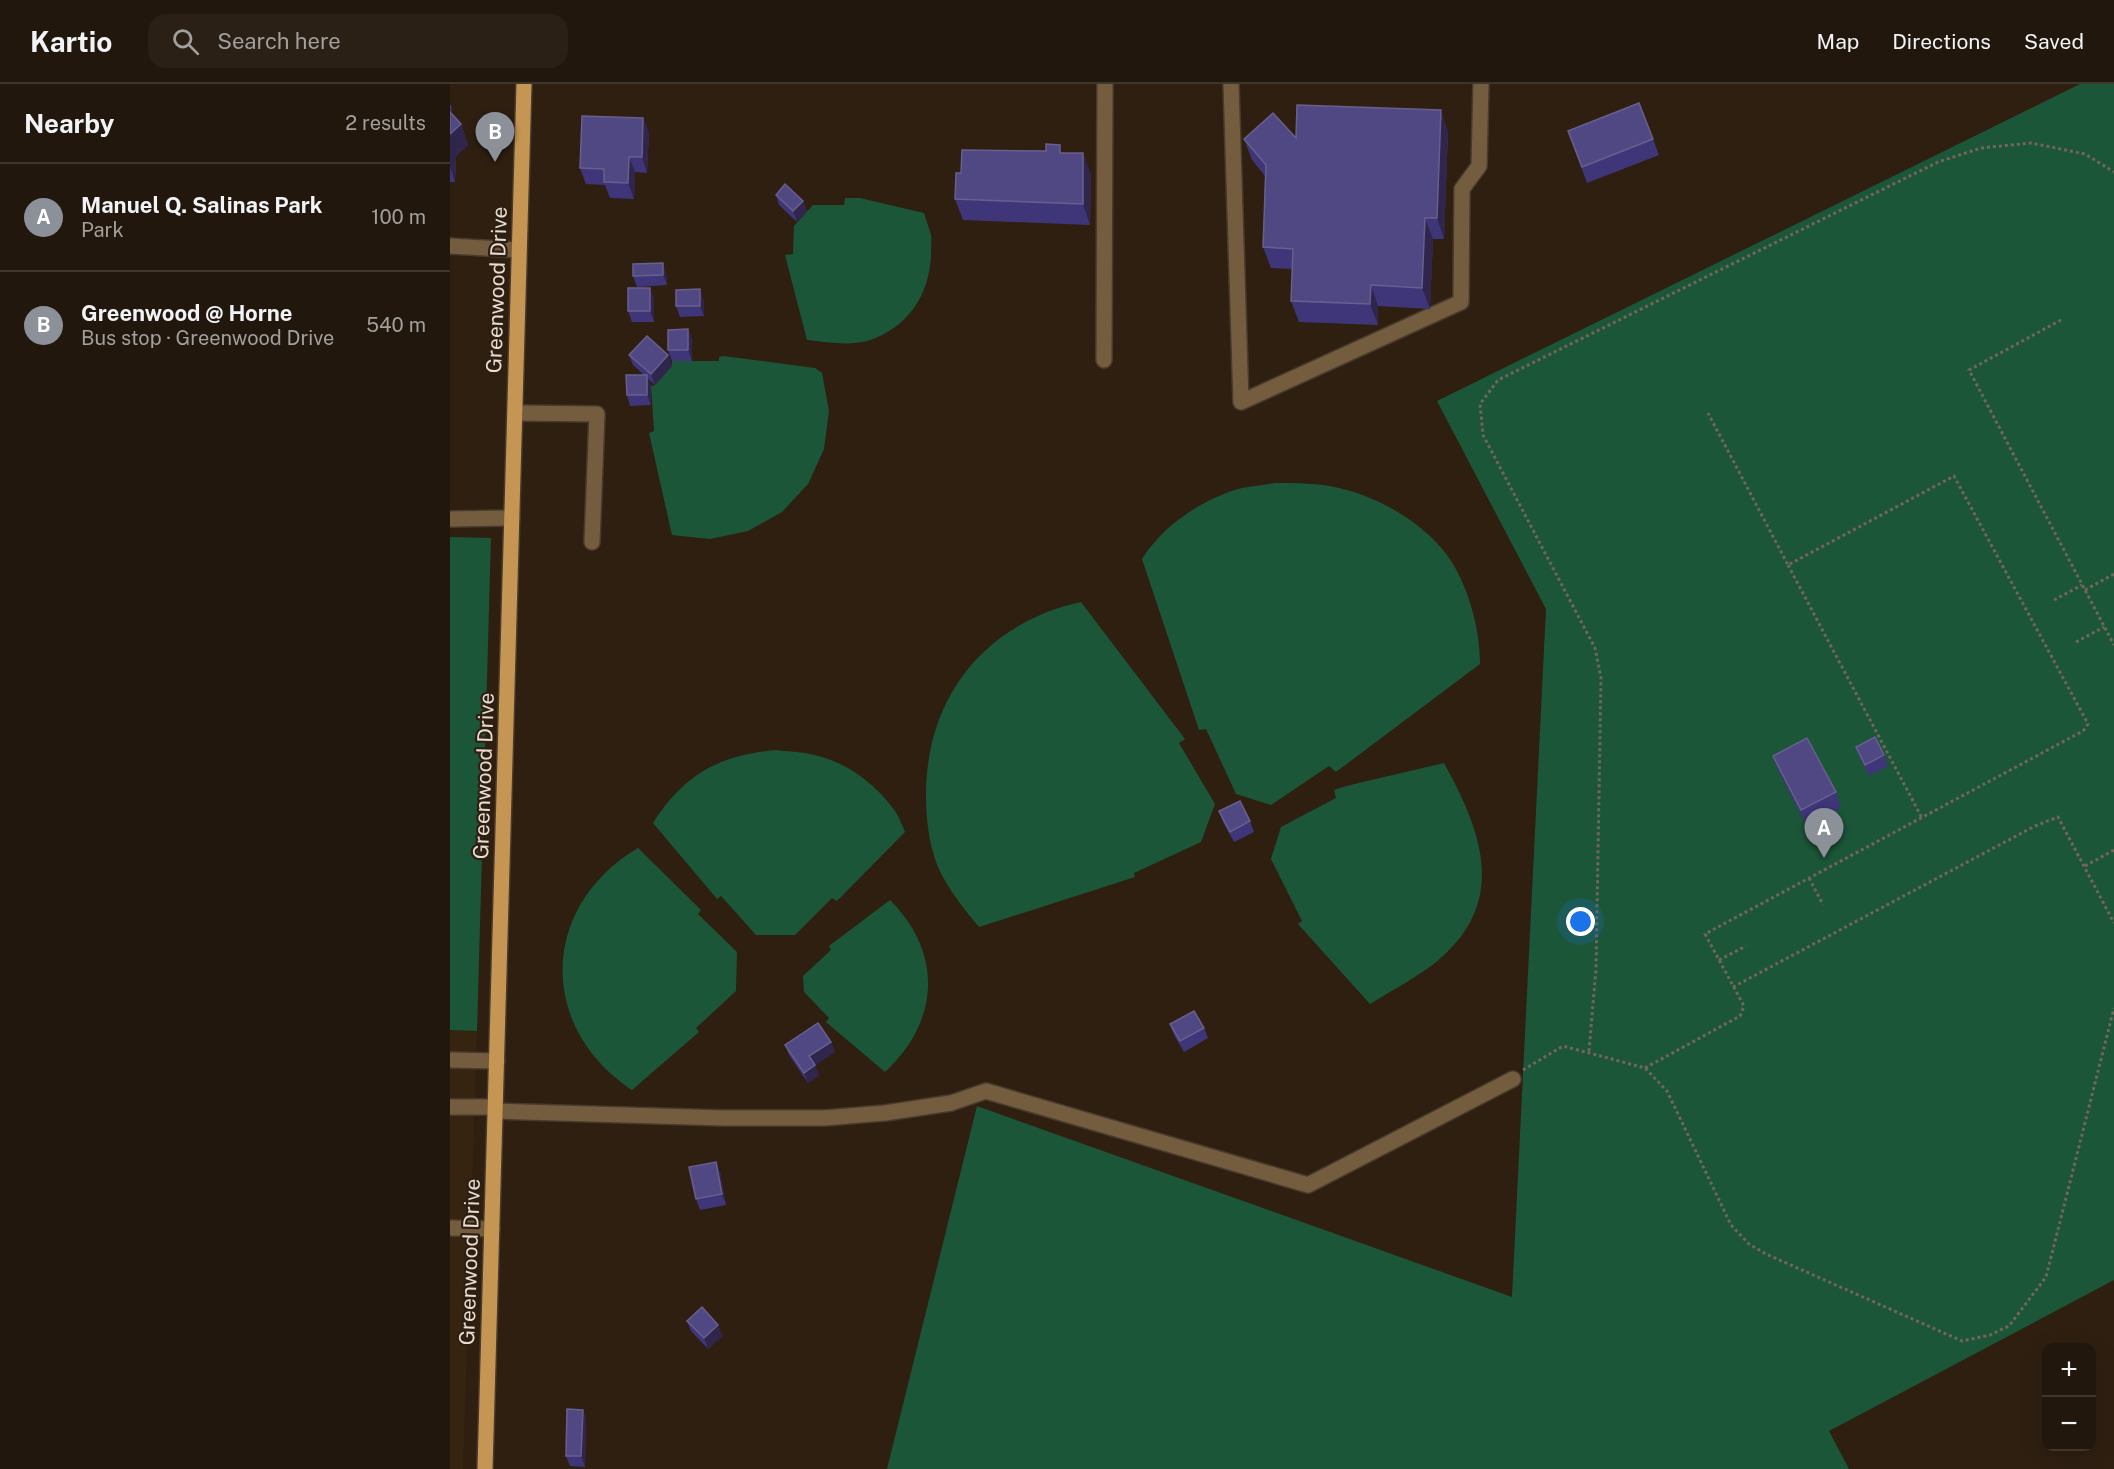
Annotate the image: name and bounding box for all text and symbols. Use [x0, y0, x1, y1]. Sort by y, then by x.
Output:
search box [148, 14, 568, 68]
text: Kartio [30, 25, 112, 58]
icon: search [169, 25, 202, 58]
text: Search here [217, 28, 341, 54]
text: Map [1817, 29, 1859, 54]
text: Directions [1892, 29, 1991, 54]
text: Saved [2024, 29, 2084, 54]
text: Nearby [24, 108, 114, 139]
text: 2 results [345, 111, 426, 135]
pin: B [476, 112, 514, 162]
text: Manuel Q. Salinas Park [81, 192, 323, 218]
text: A [36, 205, 51, 229]
text: 100 m [371, 205, 426, 229]
street label: Greenwood Drive [481, 206, 512, 374]
text: Park [81, 218, 124, 242]
text: Greenwood @ Horne [81, 300, 292, 326]
text: B [37, 313, 50, 337]
text: 540 m [366, 313, 426, 337]
text: Bus stop · Greenwood Drive [81, 326, 334, 350]
street label: Greenwood Drive [468, 692, 499, 860]
pin: A [1804, 808, 1844, 858]
your location [1566, 907, 1595, 936]
street label: Greenwood Drive [454, 1178, 485, 1346]
map controls [2042, 1343, 2096, 1451]
button: + [2042, 1343, 2096, 1397]
button: − [2042, 1397, 2096, 1451]

